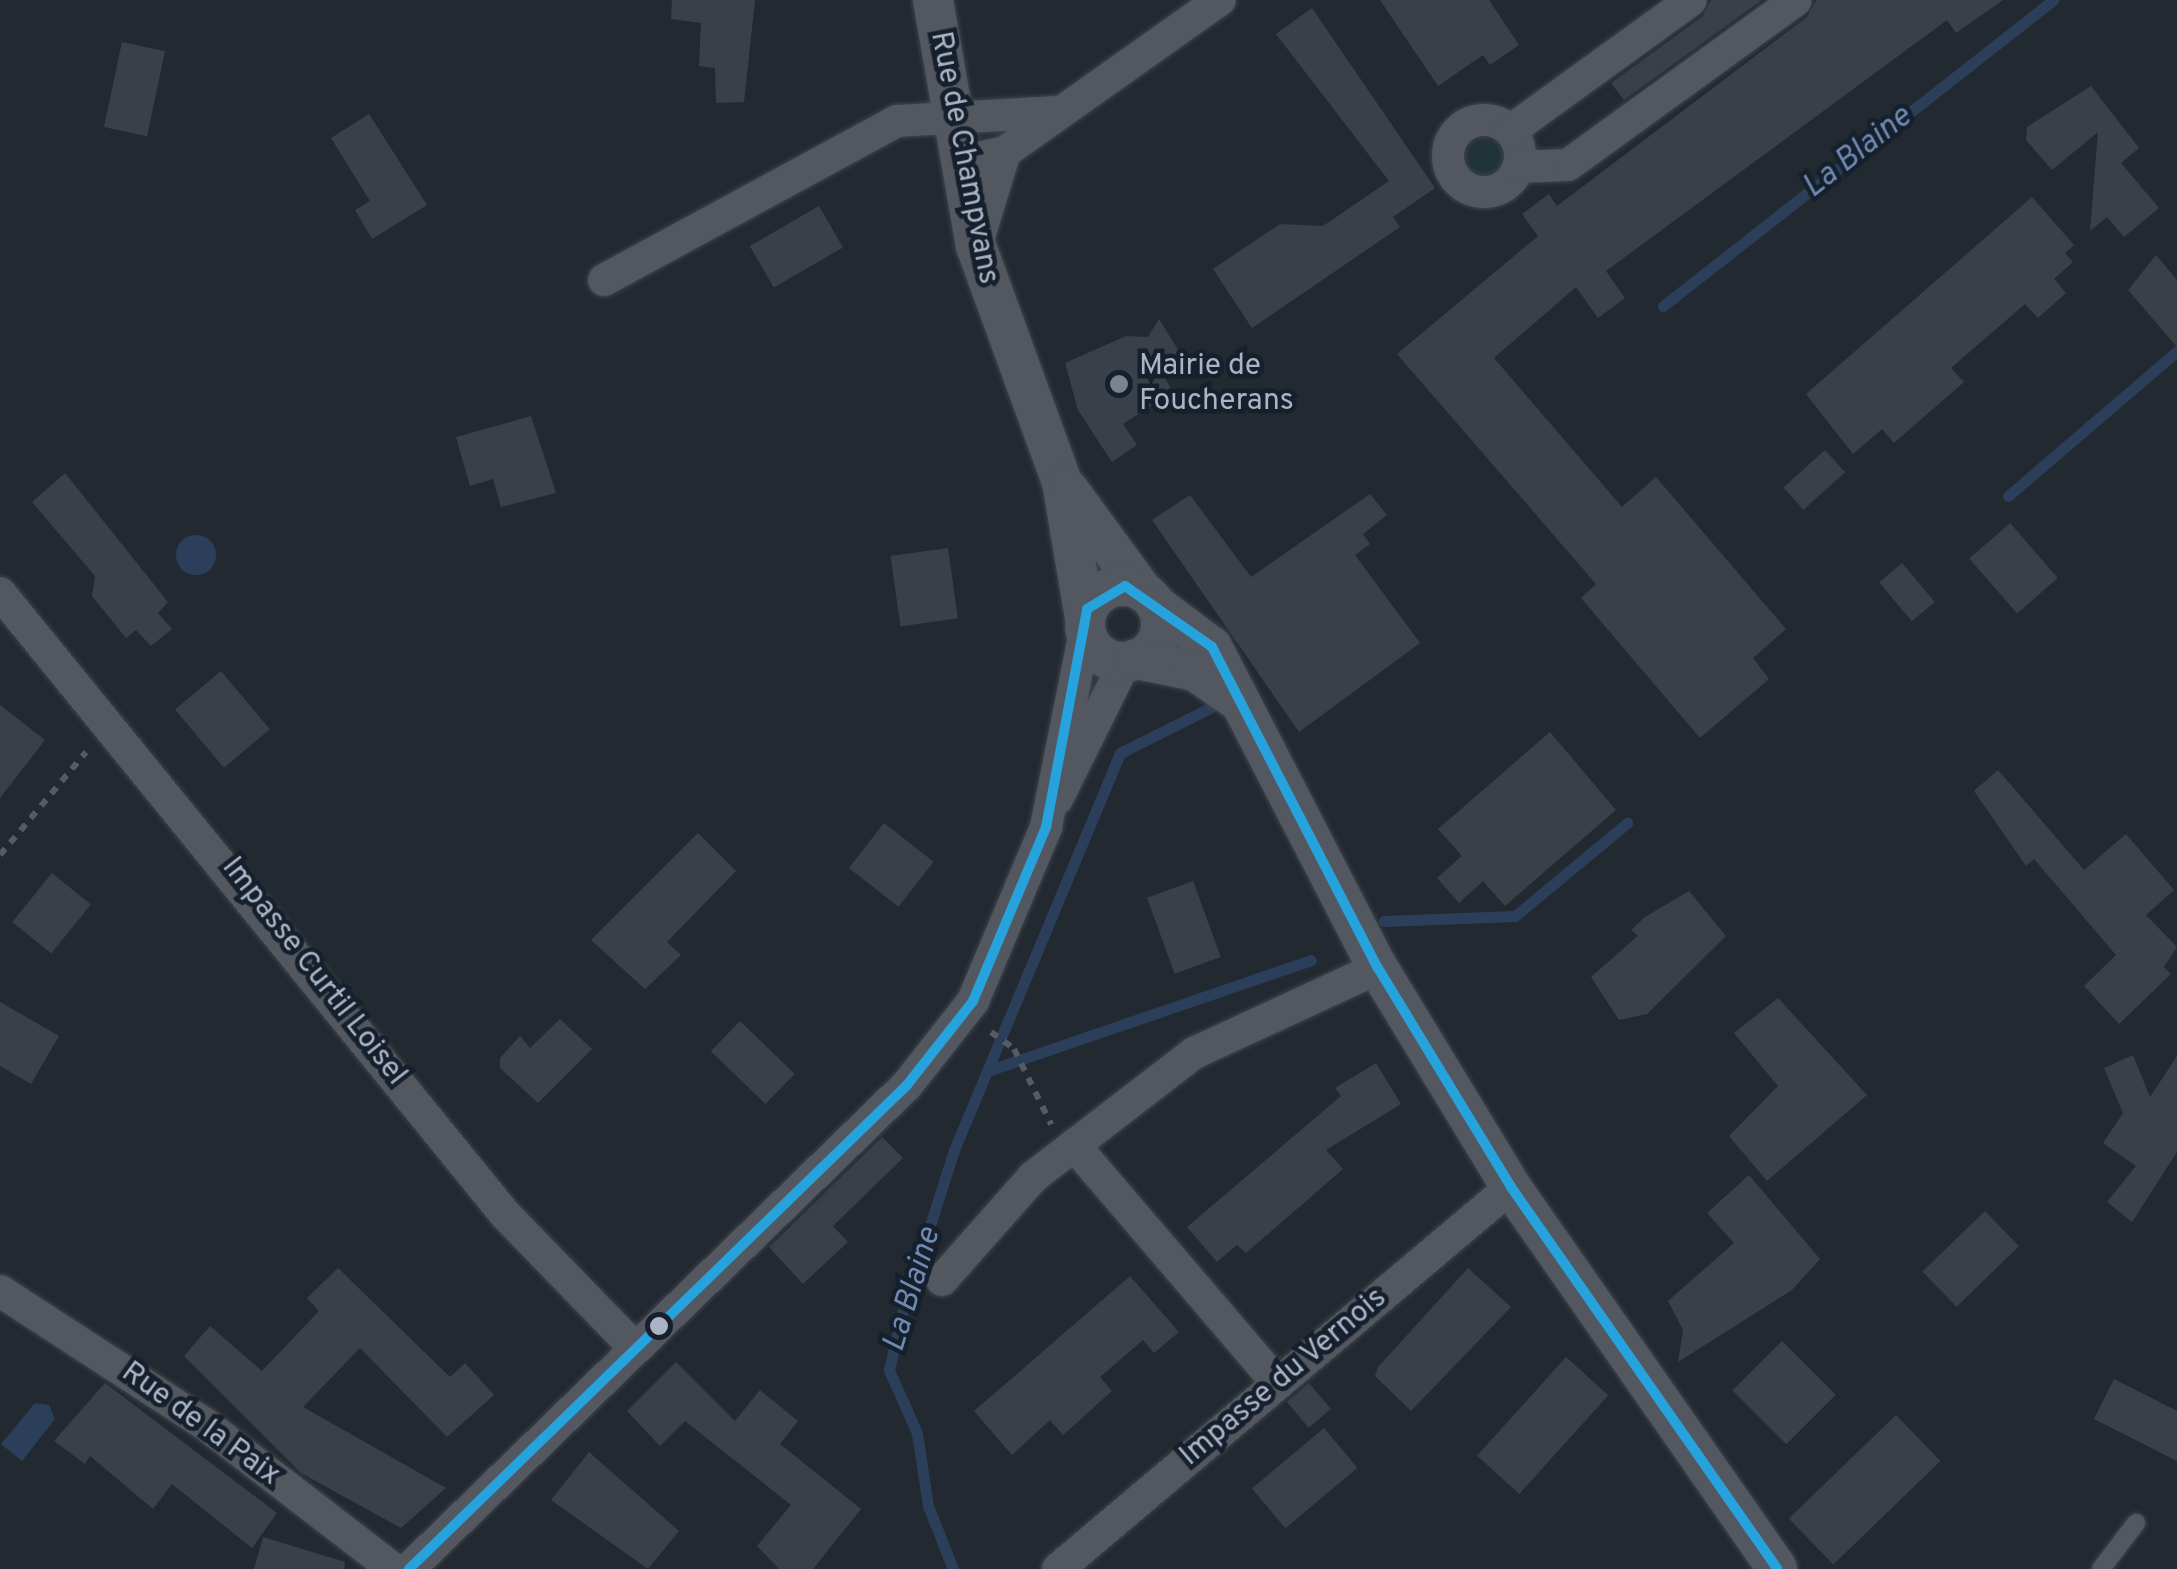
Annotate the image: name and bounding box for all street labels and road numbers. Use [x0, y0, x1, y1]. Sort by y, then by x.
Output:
street label: Rue de Champvans [921, 29, 1005, 287]
street label: Impasse Curtil Loisel [213, 851, 413, 1093]
street label: Impasse du Vernois [1173, 1281, 1395, 1475]
street label: Rue de la Paix [114, 1355, 286, 1495]

